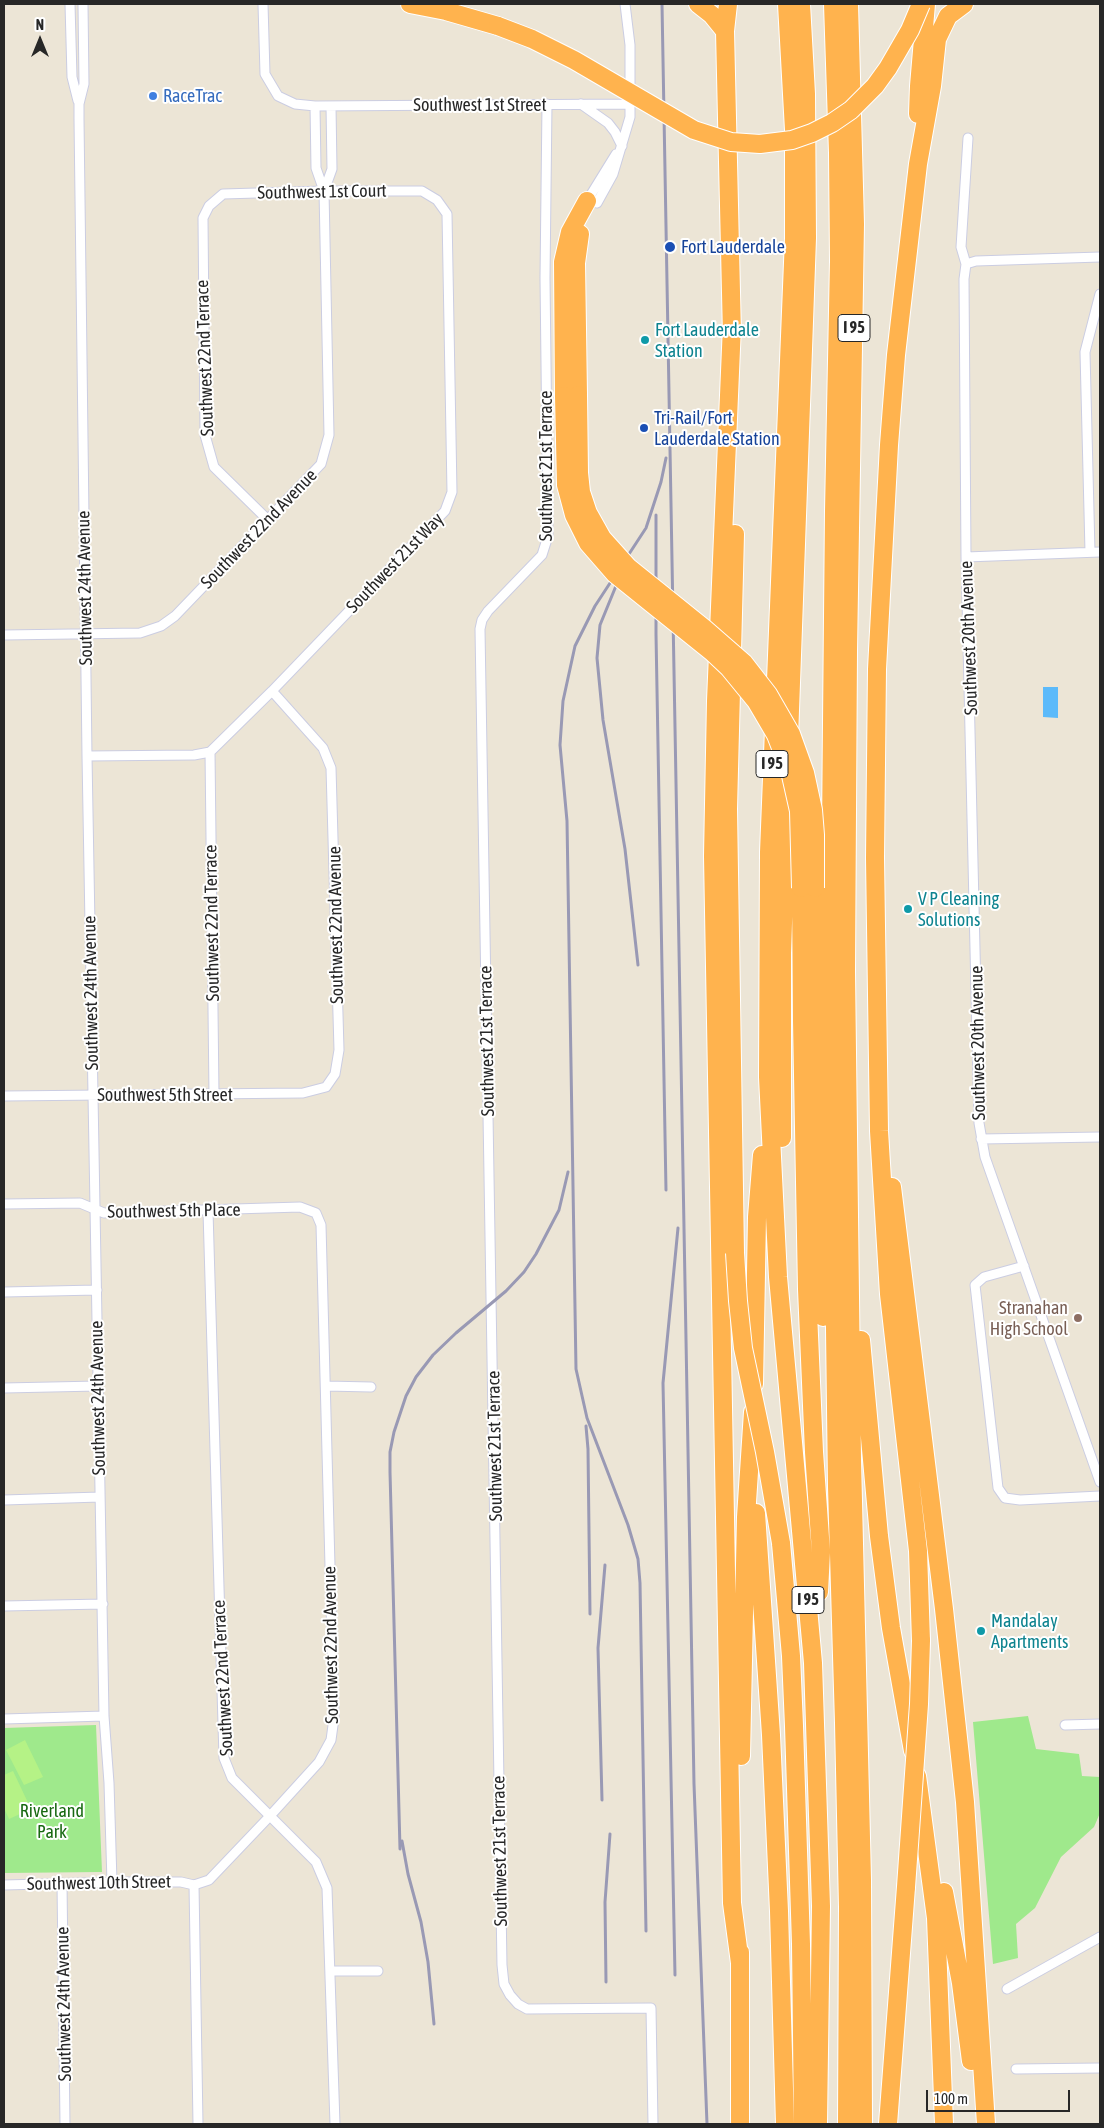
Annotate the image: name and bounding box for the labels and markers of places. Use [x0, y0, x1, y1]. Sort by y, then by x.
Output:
place label: RaceTrac [163, 85, 222, 107]
marker: RaceTrac [147, 90, 159, 102]
place label: Fort Lauderdale [681, 236, 785, 258]
marker: Fort Lauderdale [663, 240, 677, 254]
place label: Fort Lauderdale Station [655, 319, 759, 362]
marker: Fort Lauderdale Station [639, 334, 651, 346]
place label: Tri-Rail/Fort Lauderdale Station [654, 407, 780, 449]
marker: Tri-Rail/Fort Lauderdale Station [638, 422, 650, 434]
place label: V P Cleaning Solutions [918, 888, 999, 931]
marker: V P Cleaning Solutions [902, 903, 914, 915]
place label: Stranahan High School [990, 1297, 1068, 1340]
marker: Stranahan High School [1072, 1312, 1084, 1324]
place label: Mandalay Apartments [991, 1610, 1068, 1652]
marker: Mandalay Apartments [975, 1625, 987, 1637]

